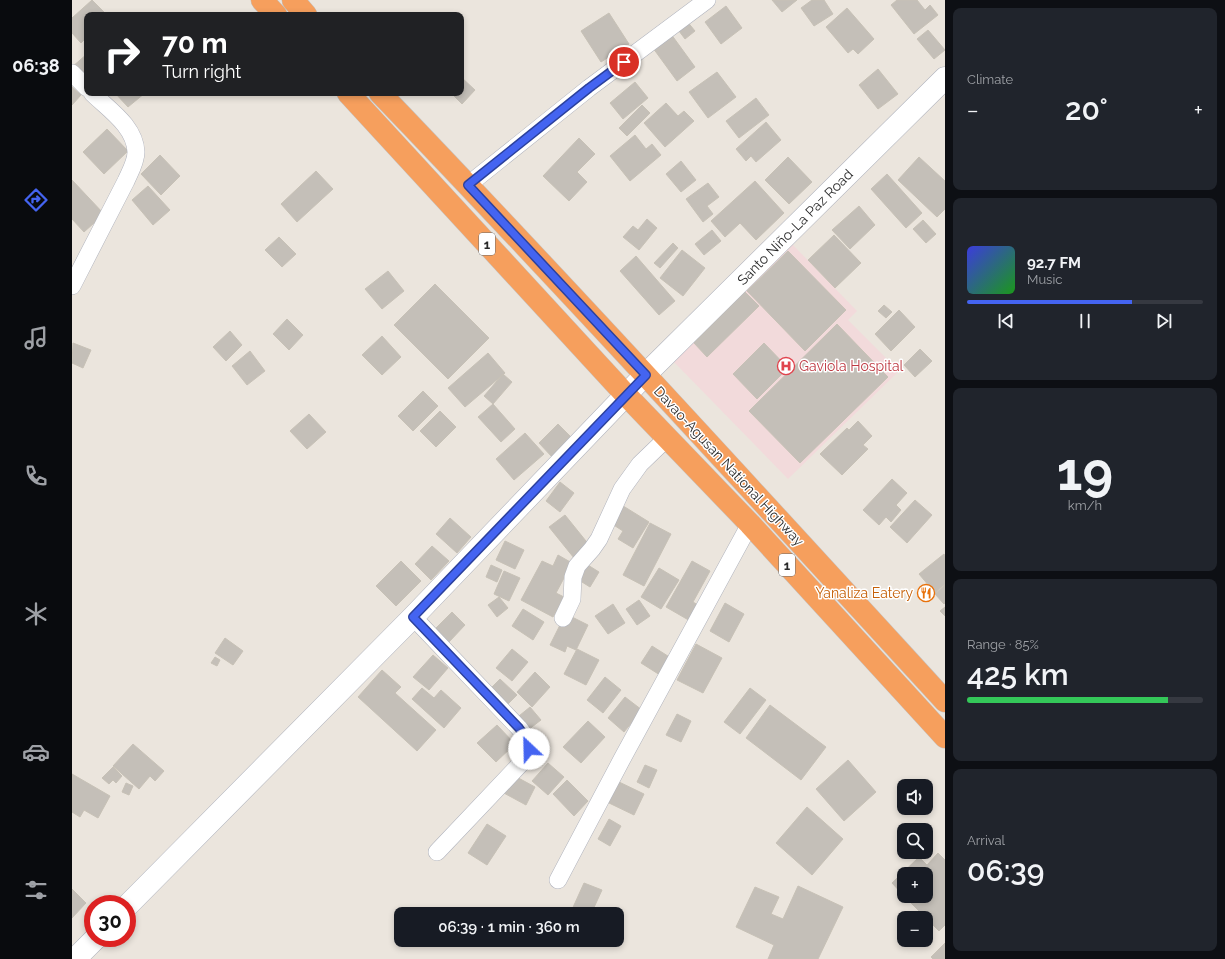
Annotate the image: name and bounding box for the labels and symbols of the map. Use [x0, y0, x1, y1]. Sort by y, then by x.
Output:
pin [607, 45, 641, 79]
street label: Santo Niño-La Paz Road [734, 166, 856, 288]
road number: 1 [479, 233, 495, 255]
hospital icon: Gaviola Hospital [776, 356, 796, 376]
place label: Gaviola Hospital [799, 358, 904, 374]
street label: Davao-Agusan National Highway [651, 383, 807, 549]
road number: 1 [779, 554, 795, 576]
restaurant icon: Yanaliza Eatery [916, 583, 936, 603]
place label: Yanaliza Eatery [815, 585, 913, 601]
position arrow [508, 728, 550, 770]
speed limit sign: 30 [84, 895, 136, 947]

